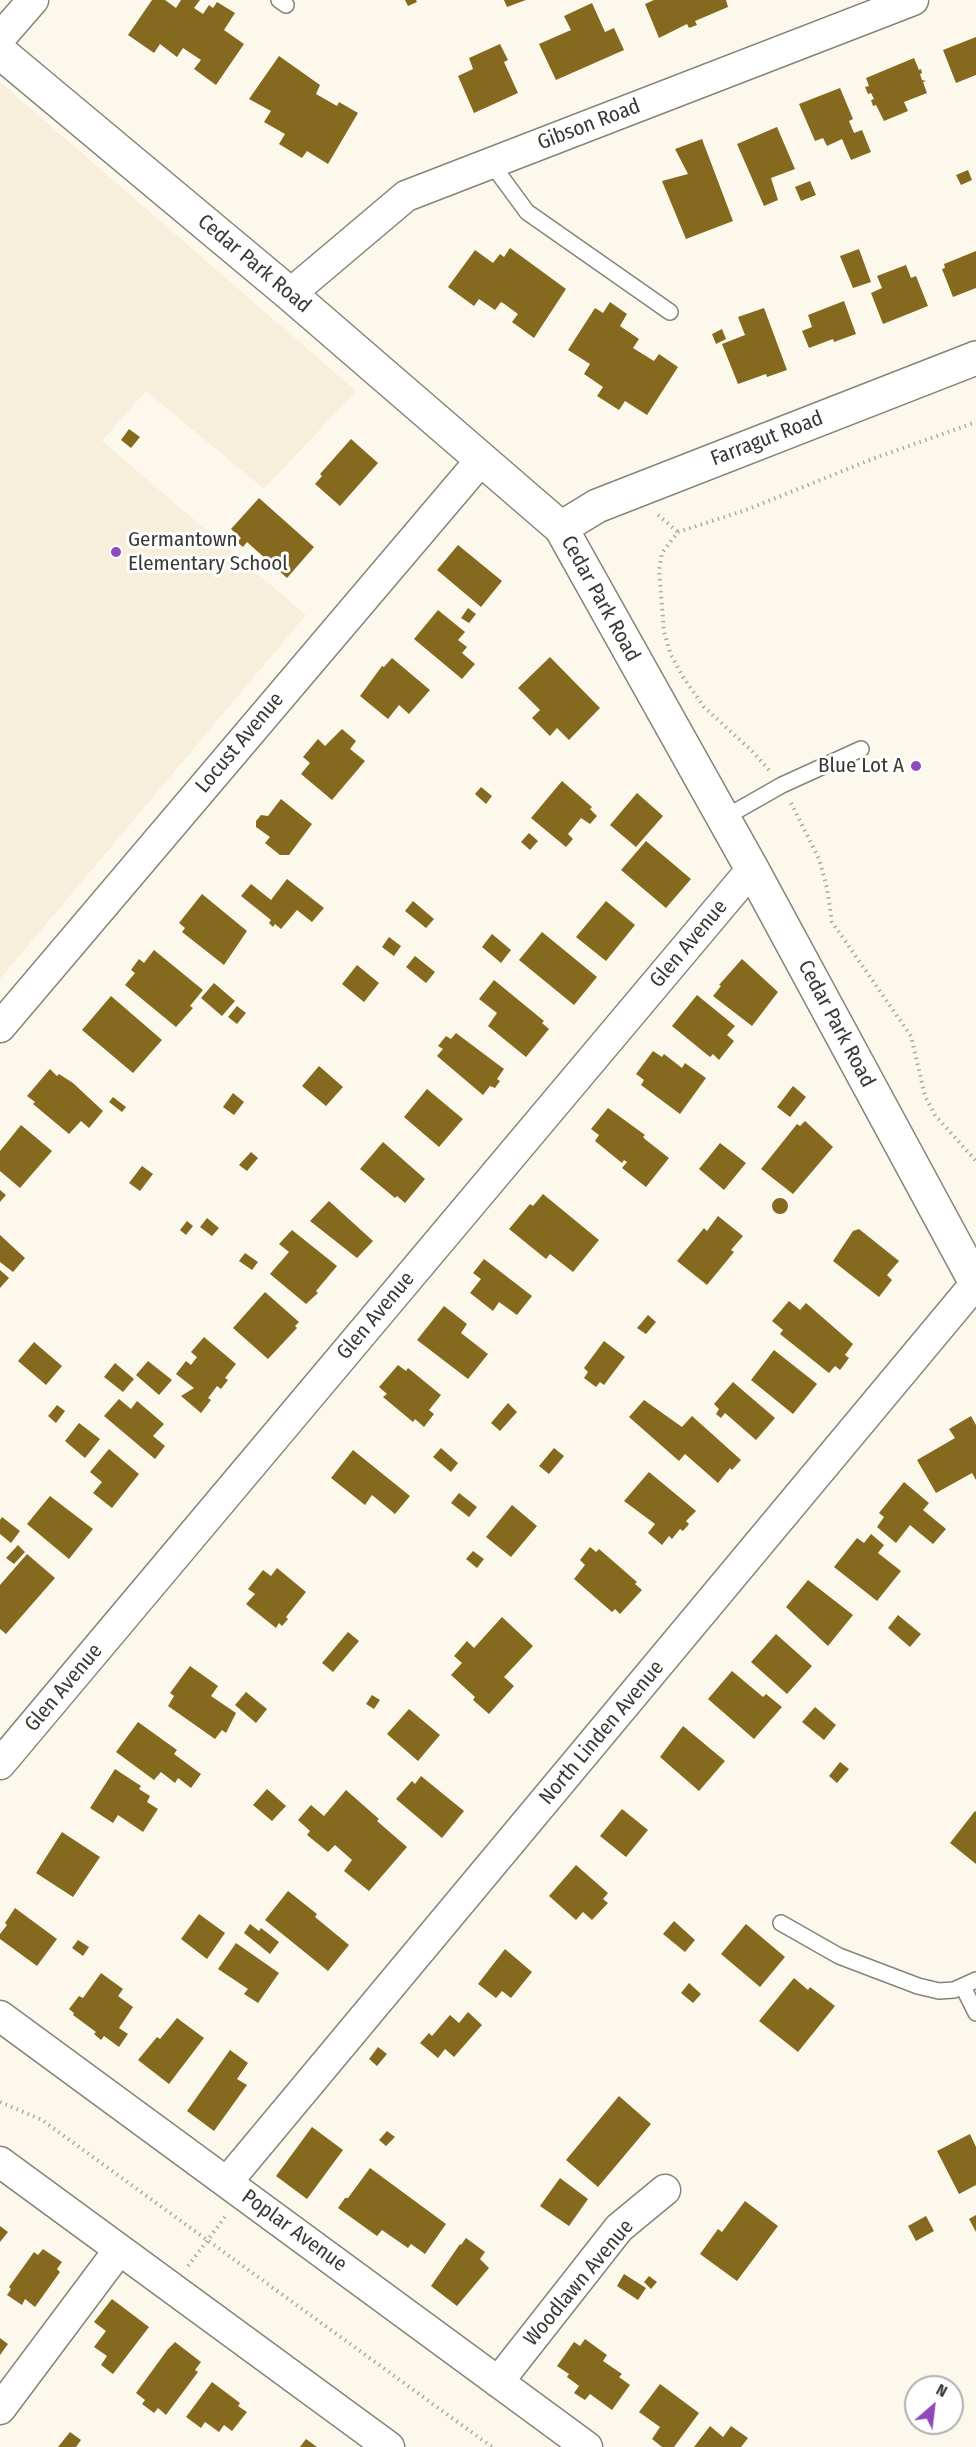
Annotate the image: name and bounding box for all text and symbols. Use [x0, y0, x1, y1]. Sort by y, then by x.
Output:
street label: Gibson Road [534, 94, 644, 156]
street label: Cedar Park Road [192, 209, 316, 319]
street label: Farragut Road [707, 406, 827, 472]
place label: Germantown Elementary School [128, 527, 288, 577]
street label: Cedar Park Road [555, 532, 645, 666]
marker: Germantown Elementary School [109, 545, 123, 559]
street label: Locust Avenue [191, 688, 289, 798]
place label: Blue Lot A [818, 753, 904, 779]
marker: Blue Lot A [909, 759, 923, 773]
street label: Glen Avenue [645, 895, 733, 993]
street label: Cedar Park Road [792, 956, 880, 1092]
street label: Glen Avenue [332, 1267, 420, 1365]
street label: Glen Avenue [20, 1639, 108, 1737]
street label: North Linden Avenue [534, 1656, 670, 1810]
street label: Poplar Avenue [237, 2184, 351, 2278]
street label: Woodlawn Avenue [519, 2215, 639, 2351]
north arrow [904, 2375, 964, 2435]
text: N [933, 2380, 950, 2401]

